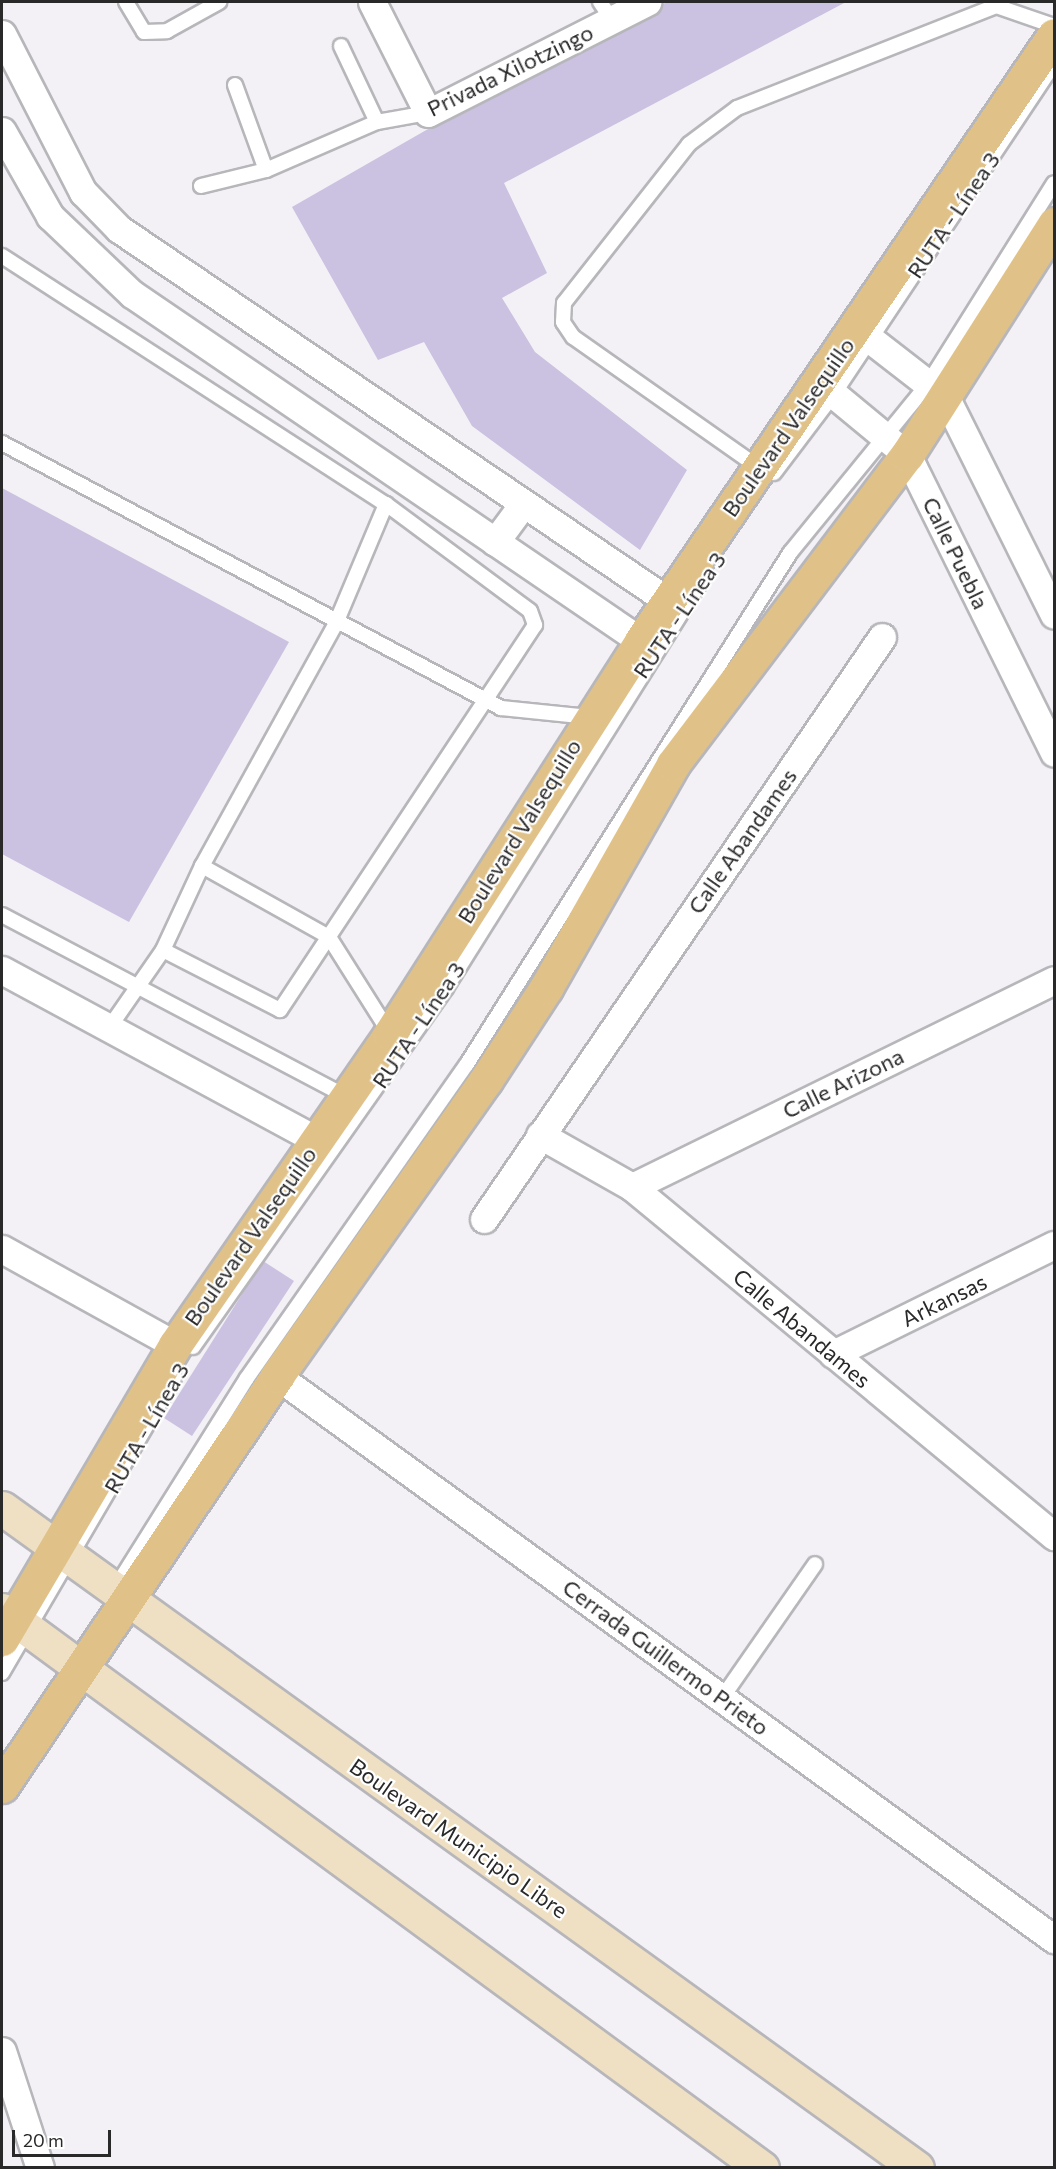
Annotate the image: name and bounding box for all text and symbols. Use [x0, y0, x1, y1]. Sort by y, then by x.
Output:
street label: Privada Xilotzingo [423, 18, 597, 122]
street label: RUTA - Línea 3 [901, 147, 1005, 283]
street label: Boulevard Valsequillo [716, 333, 860, 521]
street label: Calle Puebla [918, 493, 994, 613]
street label: RUTA - Línea 3 [627, 547, 731, 683]
street label: Boulevard Valsequillo [452, 734, 586, 928]
street label: Calle Abandames [682, 763, 802, 919]
street label: RUTA - Línea 3 [366, 957, 470, 1093]
street label: Calle Arizona [778, 1042, 908, 1124]
street label: Boulevard Valsequillo [178, 1142, 322, 1330]
street label: Calle Abandames [728, 1263, 876, 1393]
street label: Arkansas [897, 1268, 991, 1332]
street label: RUTA - Línea 3 [98, 1358, 194, 1498]
street label: Cerrada Guillermo Prieto [558, 1573, 774, 1741]
street label: Boulevard Municipio Libre [345, 1753, 573, 1923]
scale bar [15, 2118, 114, 2156]
text: 20 m [23, 2129, 64, 2151]

